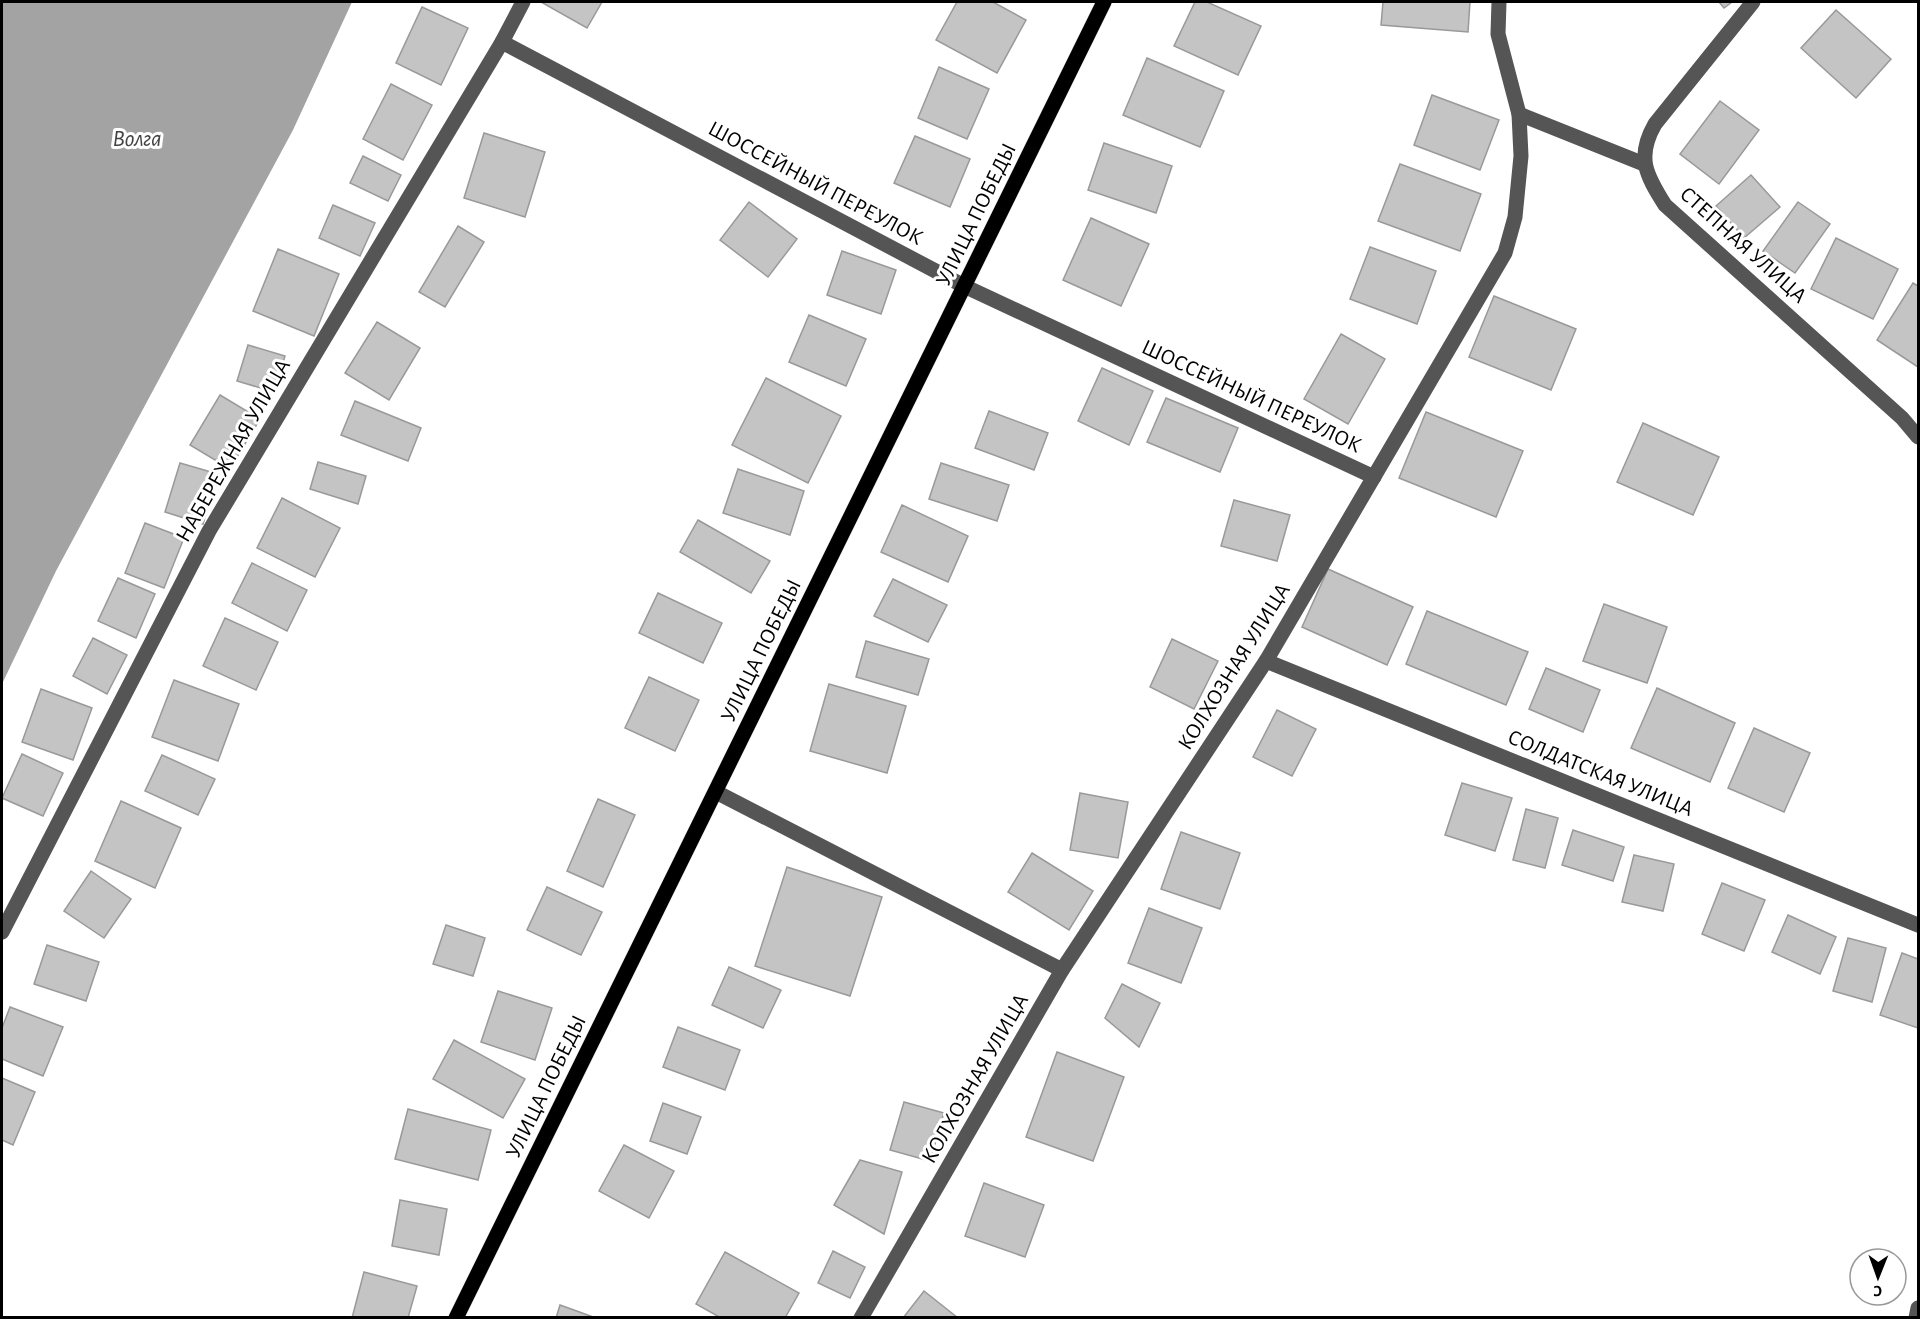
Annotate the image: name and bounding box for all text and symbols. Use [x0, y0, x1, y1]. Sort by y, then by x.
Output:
street label: ШОССЕЙНЫЙ ПЕРЕУЛОК [705, 117, 927, 249]
water label: Волга [112, 127, 162, 151]
street label: УЛИЦА ПОБЕДЫ [932, 140, 1020, 289]
street label: СТЕПНАЯ УЛИЦА [1676, 182, 1811, 307]
street label: ШОССЕЙНЫЙ ПЕРЕУЛОК [1138, 335, 1365, 457]
street label: НАБЕРЕЖНАЯ УЛИЦА [172, 355, 294, 546]
street label: УЛИЦА ПОБЕДЫ [717, 576, 805, 725]
street label: КОЛХОЗНАЯ УЛИЦА [1174, 579, 1294, 754]
street label: СОЛДАТСКАЯ УЛИЦА [1505, 726, 1697, 820]
street label: КОЛХОЗНАЯ УЛИЦА [917, 990, 1032, 1167]
street label: УЛИЦА ПОБЕДЫ [502, 1012, 590, 1161]
north arrow [1848, 1247, 1908, 1307]
text: С [1873, 1283, 1882, 1299]

